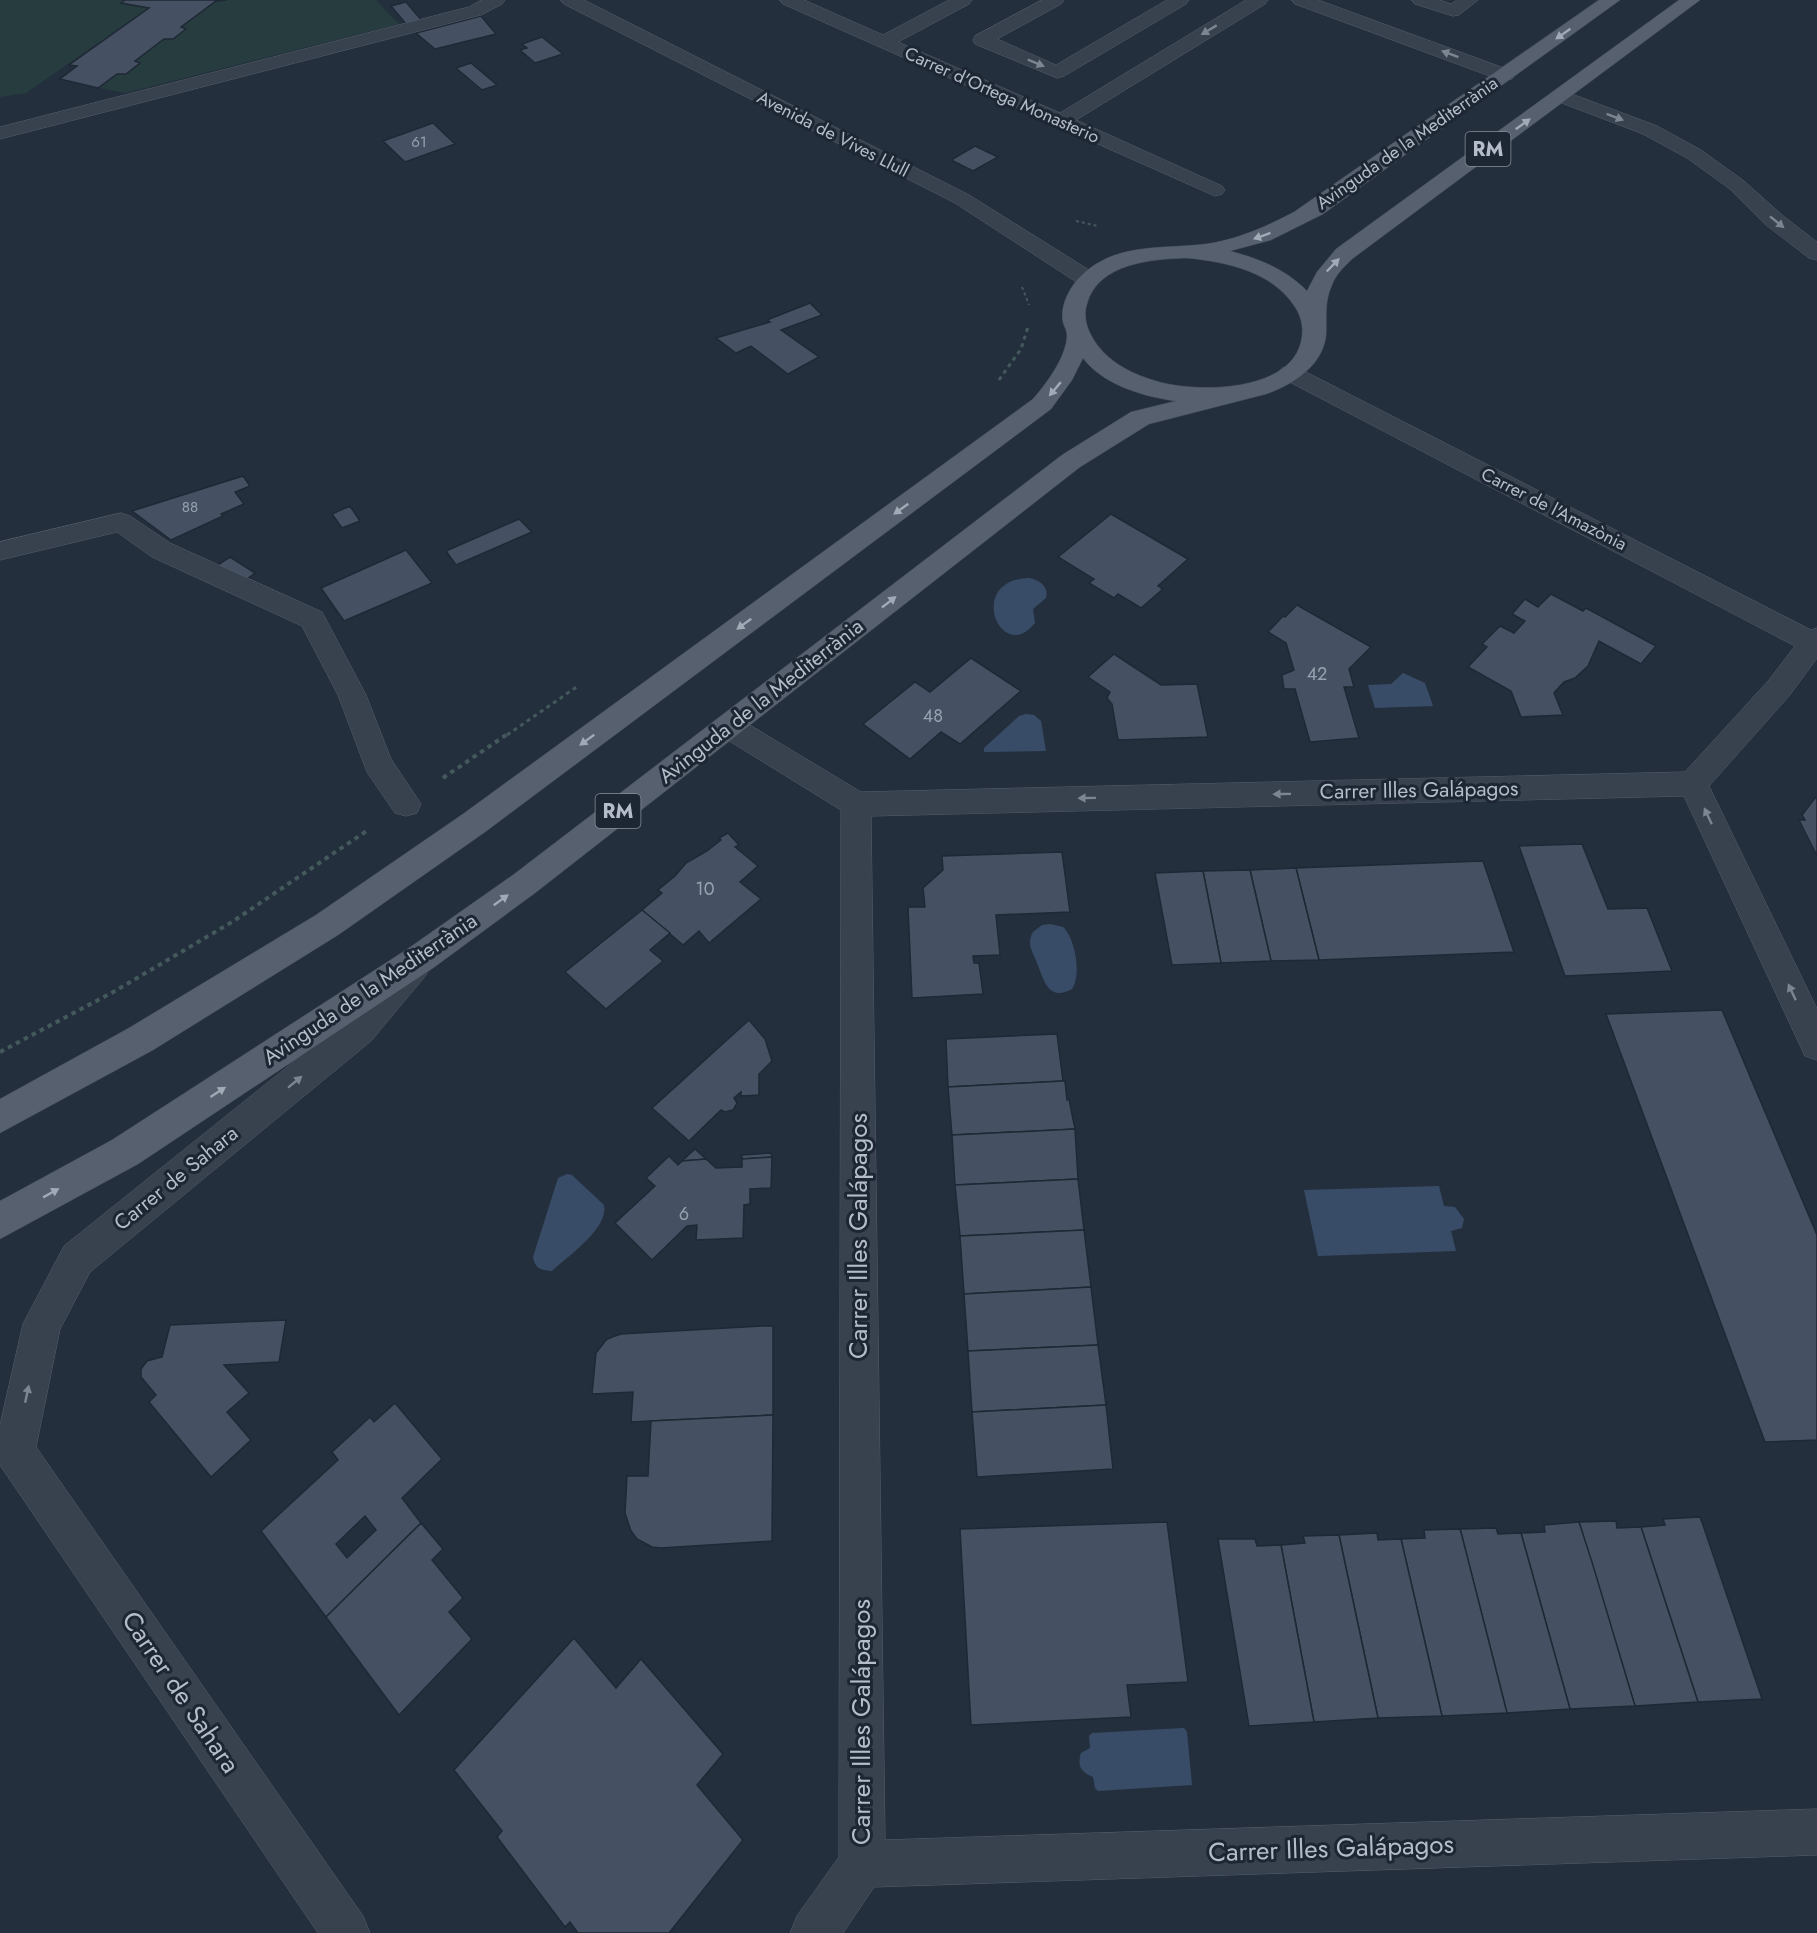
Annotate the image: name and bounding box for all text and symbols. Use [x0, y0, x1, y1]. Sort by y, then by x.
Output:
one-way arrow [1201, 25, 1217, 36]
one-way arrow [1555, 28, 1571, 40]
street label: Carrer d'Ortega Monasterio [900, 40, 1104, 150]
one-way arrow [1441, 49, 1459, 59]
one-way arrow [1027, 58, 1045, 68]
street label: Avinguda de la Mediterrània [1311, 70, 1503, 216]
street label: Avenida de Vives Llull [753, 84, 913, 184]
one-way arrow [1607, 112, 1625, 122]
one-way arrow [1515, 118, 1530, 130]
house number: 61 [411, 131, 427, 153]
road number: RM [1466, 132, 1510, 166]
one-way arrow [1769, 216, 1785, 229]
one-way arrow [1253, 231, 1271, 241]
one-way arrow [1326, 258, 1340, 273]
one-way arrow [1048, 381, 1061, 397]
street label: Carrer de l'Amazònia [1477, 461, 1631, 557]
house number: 88 [182, 496, 198, 518]
one-way arrow [894, 502, 909, 514]
one-way arrow [880, 596, 896, 608]
street label: Avinguda de la Mediterrània [652, 611, 870, 791]
one-way arrow [737, 618, 753, 630]
house number: 42 [1307, 661, 1327, 687]
house number: 48 [923, 703, 943, 729]
one-way arrow [580, 734, 596, 746]
street label: Carrer Illes Galápagos [1319, 773, 1519, 807]
one-way arrow [1272, 789, 1291, 798]
road number: RM [596, 794, 640, 828]
one-way arrow [1077, 794, 1096, 803]
one-way arrow [1704, 808, 1713, 825]
house number: 10 [696, 876, 715, 902]
one-way arrow [493, 895, 509, 906]
street label: Avinguda de la Mediterrània [257, 906, 483, 1072]
one-way arrow [1787, 984, 1796, 1001]
one-way arrow [287, 1076, 302, 1089]
one-way arrow [210, 1086, 226, 1097]
street label: Carrer Illes Galápagos [839, 1113, 877, 1359]
street label: Carrer de Sahara [107, 1119, 245, 1237]
one-way arrow [43, 1188, 60, 1198]
house number: 6 [679, 1201, 689, 1227]
one-way arrow [23, 1384, 32, 1403]
street label: Carrer Illes Galápagos [842, 1599, 880, 1845]
street label: Carrer de Sahara [113, 1603, 249, 1781]
street label: Carrer Illes Galápagos [1207, 1825, 1455, 1871]

